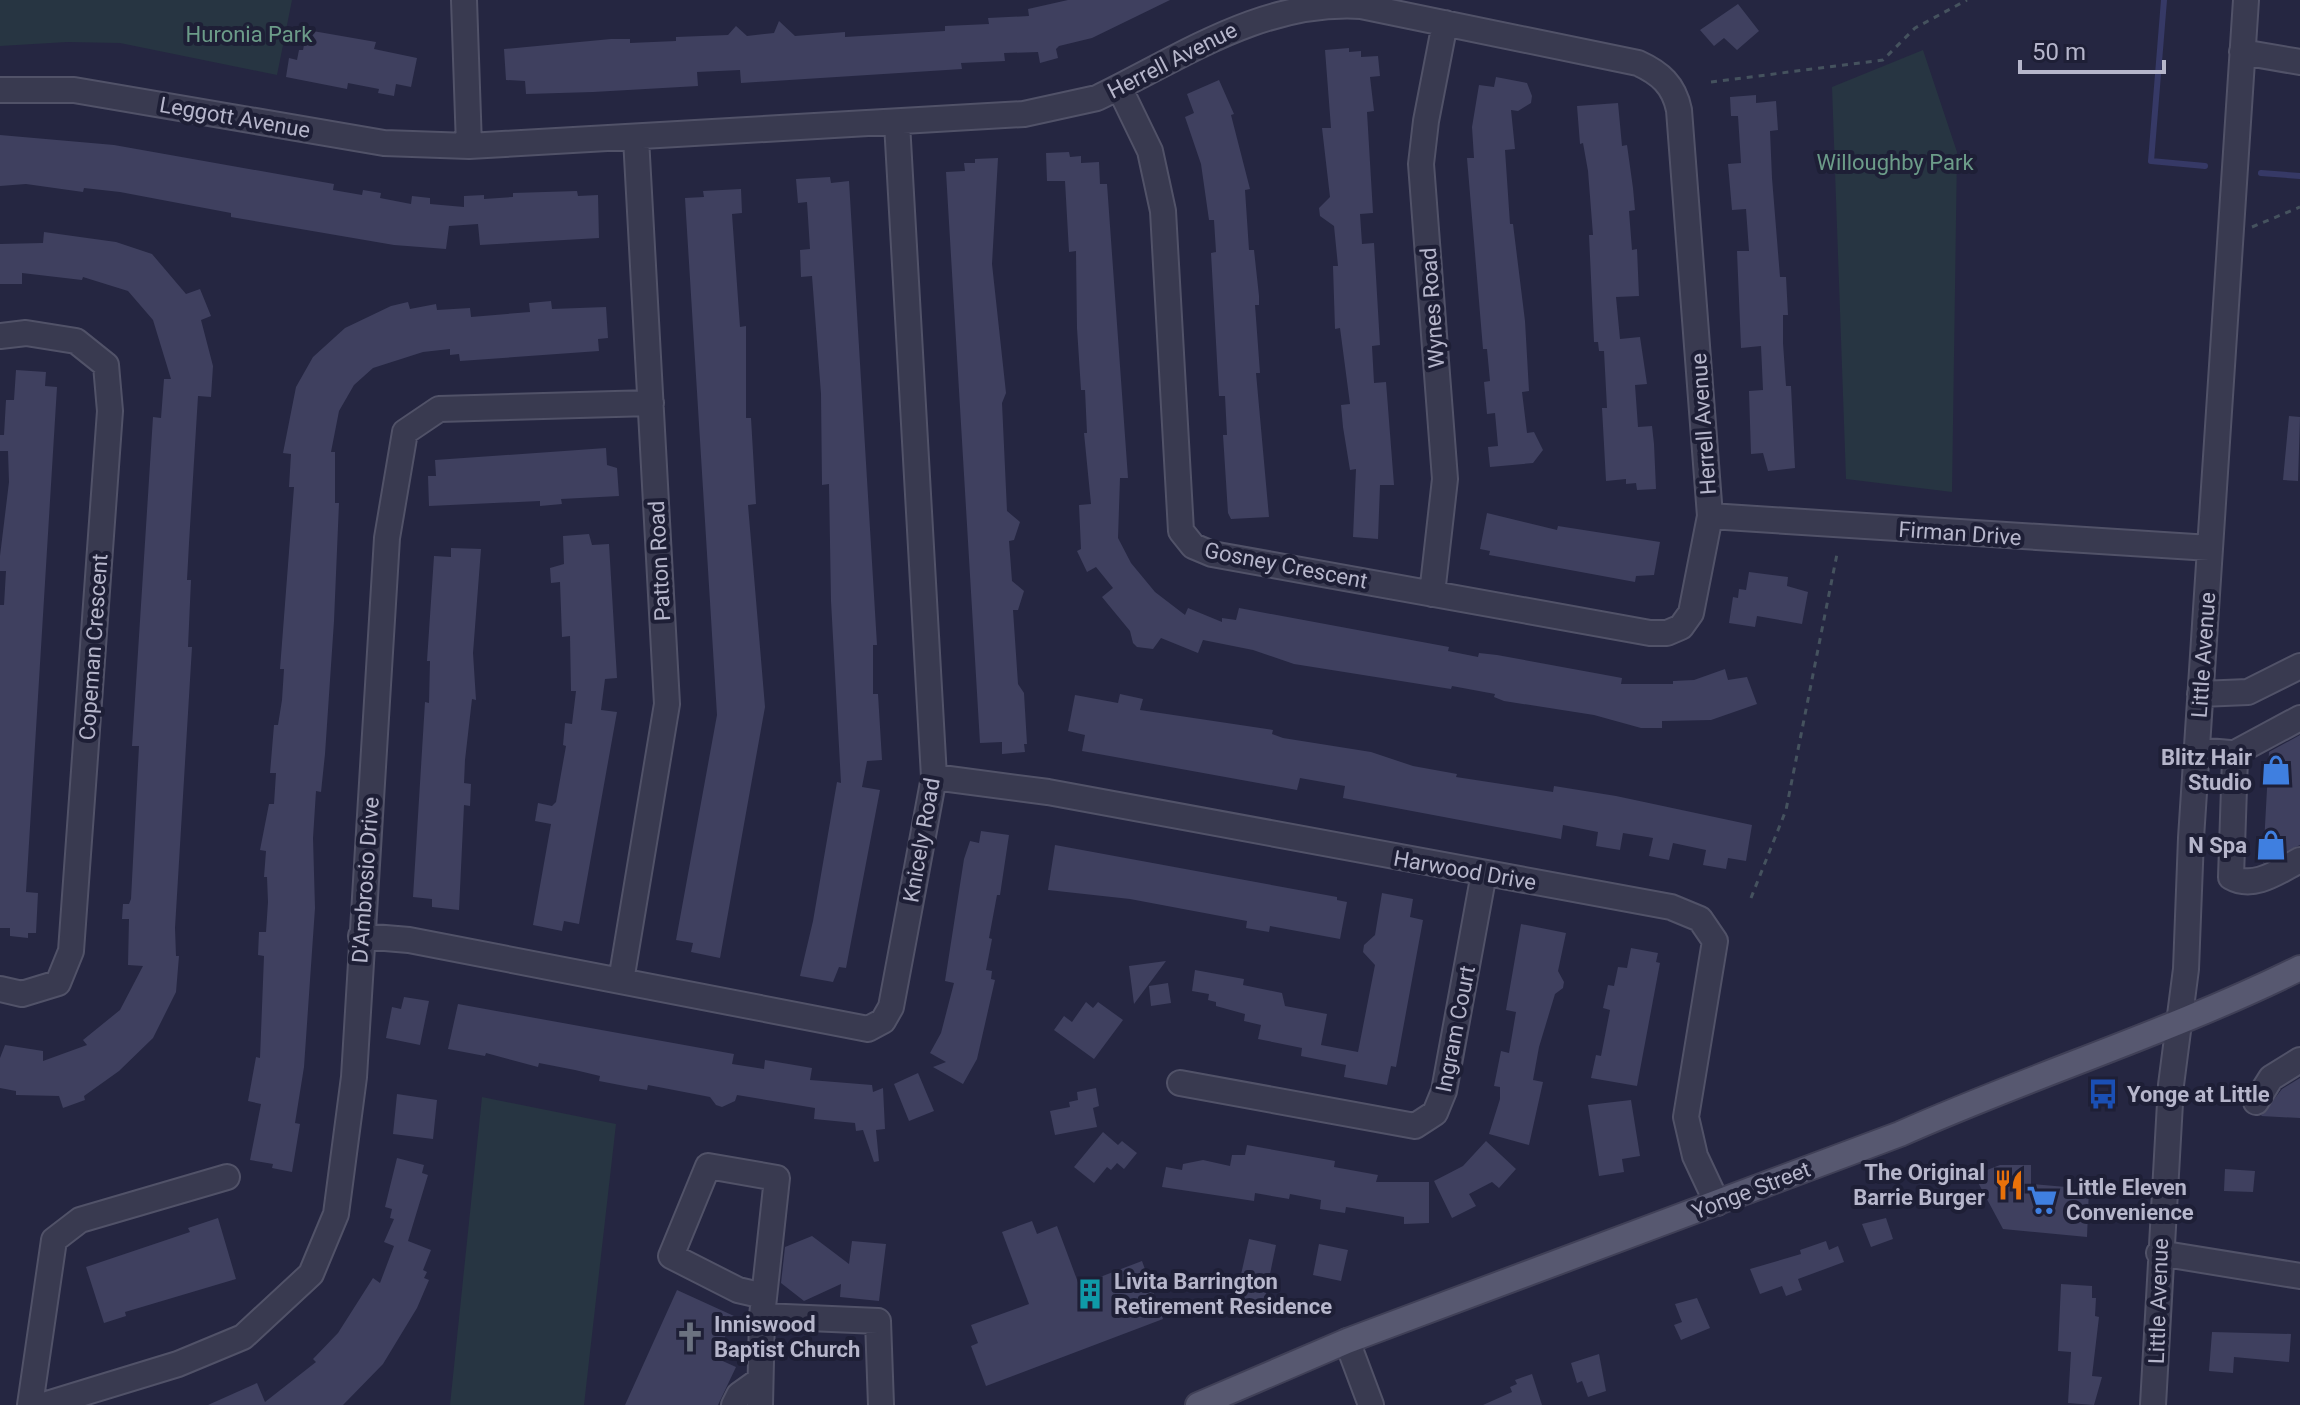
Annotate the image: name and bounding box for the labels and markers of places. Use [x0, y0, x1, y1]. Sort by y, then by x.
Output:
place label: Blitz Hair Studio [2161, 745, 2252, 795]
shop icon: Blitz Hair Studio [2259, 753, 2293, 787]
shop icon: N Spa [2254, 828, 2288, 862]
place label: N Spa [2188, 833, 2247, 858]
bus stop icon: Yonge at Little [2086, 1077, 2120, 1111]
place label: Yonge at Little [2127, 1082, 2270, 1107]
place label: The Original Barrie Burger [1853, 1160, 1985, 1210]
restaurant icon: The Original Barrie Burger [1992, 1168, 2026, 1202]
place label: Little Eleven Convenience [2066, 1175, 2194, 1225]
supermarket icon: Little Eleven Convenience [2025, 1183, 2059, 1217]
place label: Livita Barrington Retirement Residence [1114, 1269, 1332, 1319]
building icon: Livita Barrington Retirement Residence [1073, 1277, 1107, 1311]
place label: Inniswood Baptist Church [714, 1312, 860, 1362]
church icon: Inniswood Baptist Church [673, 1320, 707, 1354]

